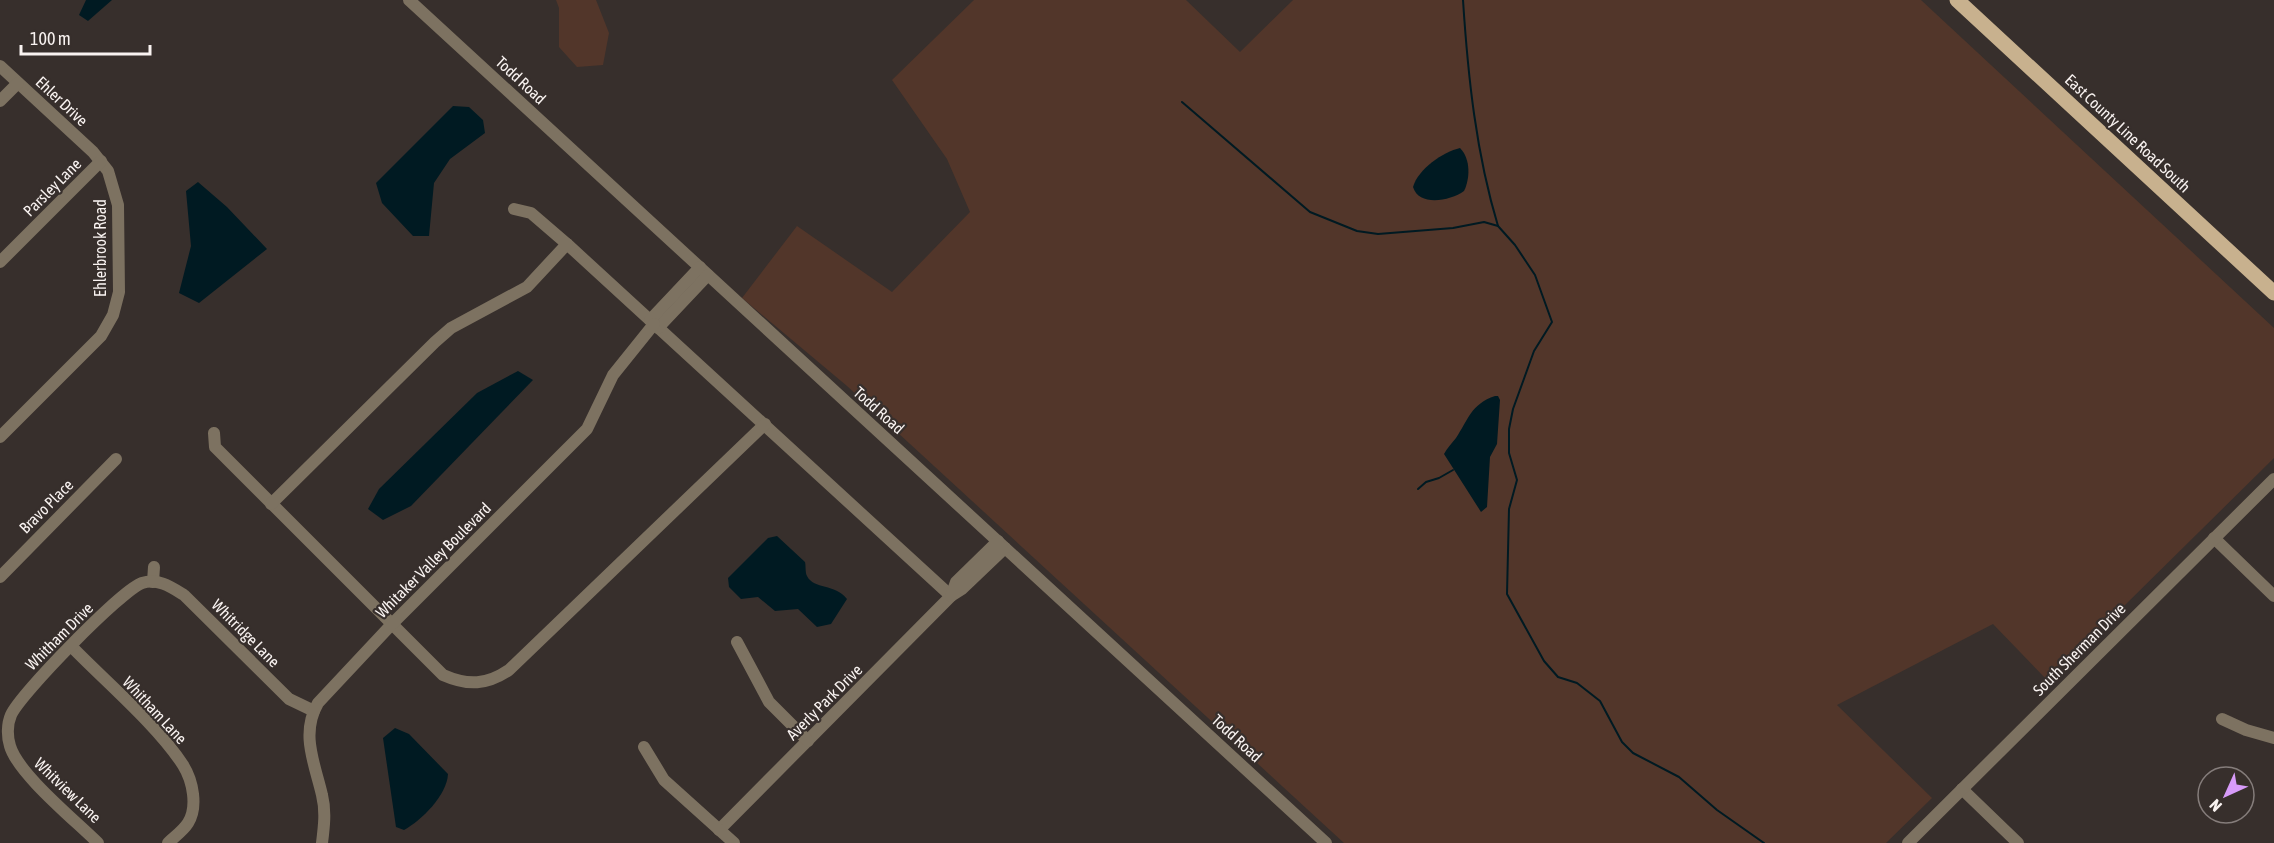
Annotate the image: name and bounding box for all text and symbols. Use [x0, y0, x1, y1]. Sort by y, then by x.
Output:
scale bar [21, 18, 150, 56]
text: 100 m [30, 28, 71, 49]
street label: Todd Road [492, 52, 550, 108]
street label: East County Line Road South [2061, 70, 2194, 196]
street label: Ehler Drive [32, 73, 92, 129]
street label: Parsley Lane [19, 154, 85, 220]
street label: Ehlerbrook Road [91, 199, 109, 297]
street label: Todd Road [850, 383, 908, 437]
street label: Bravo Place [15, 475, 77, 537]
street label: Whitaker Valley Boulevard [372, 499, 495, 622]
street label: Whitridge Lane [208, 595, 284, 671]
street label: Whitham Drive [22, 599, 96, 673]
street label: South Sherman Drive [2029, 599, 2129, 699]
street label: Averly Park Drive [783, 661, 866, 744]
street label: Whitham Lane [119, 673, 191, 747]
street label: Todd Road [1208, 710, 1266, 766]
street label: Whitview Lane [31, 754, 105, 826]
north arrow [2196, 765, 2256, 825]
text: N [2206, 796, 2225, 815]

